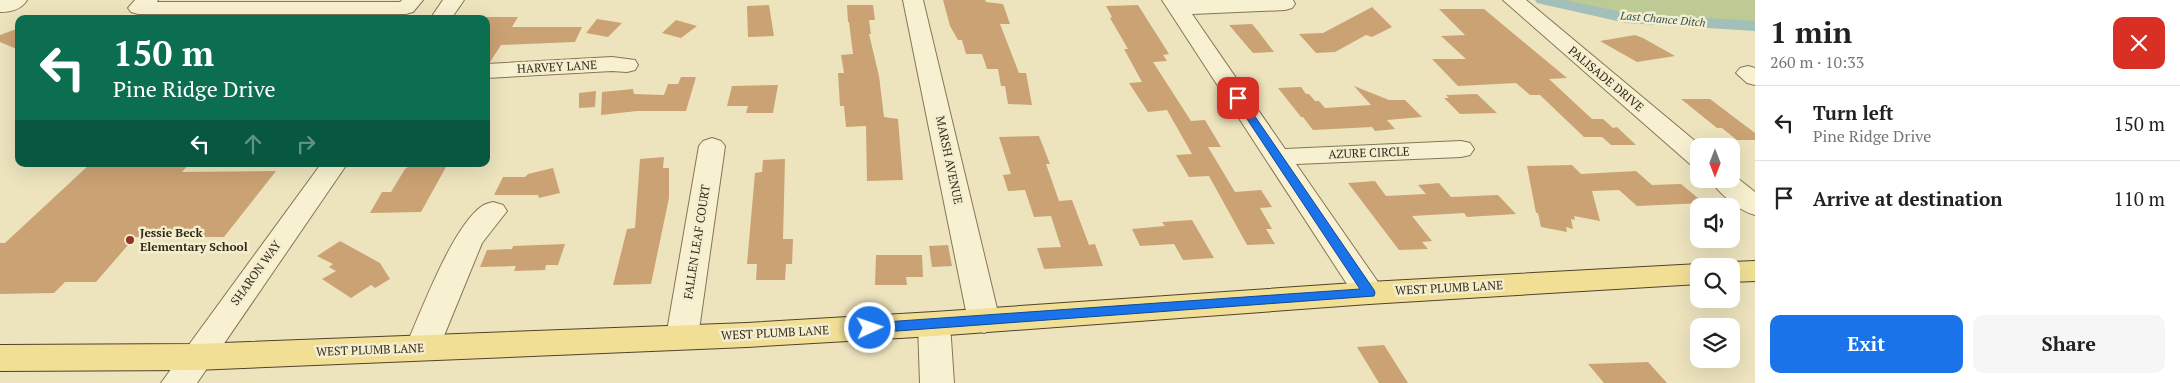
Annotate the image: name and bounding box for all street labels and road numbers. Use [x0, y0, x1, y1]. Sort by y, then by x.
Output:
street label: PALISADE DRIVE [1566, 43, 1647, 115]
street label: HARVEY LANE [517, 57, 597, 76]
street label: MARSH AVENUE [933, 114, 966, 206]
street label: AZURE CIRCLE [1328, 144, 1410, 161]
street label: FALLEN LEAF COURT [680, 183, 713, 300]
street label: SHARON WAY [227, 237, 284, 308]
street label: WEST PLUMB LANE [1395, 277, 1503, 298]
street label: WEST PLUMB LANE [721, 322, 829, 343]
street label: WEST PLUMB LANE [316, 340, 424, 359]

